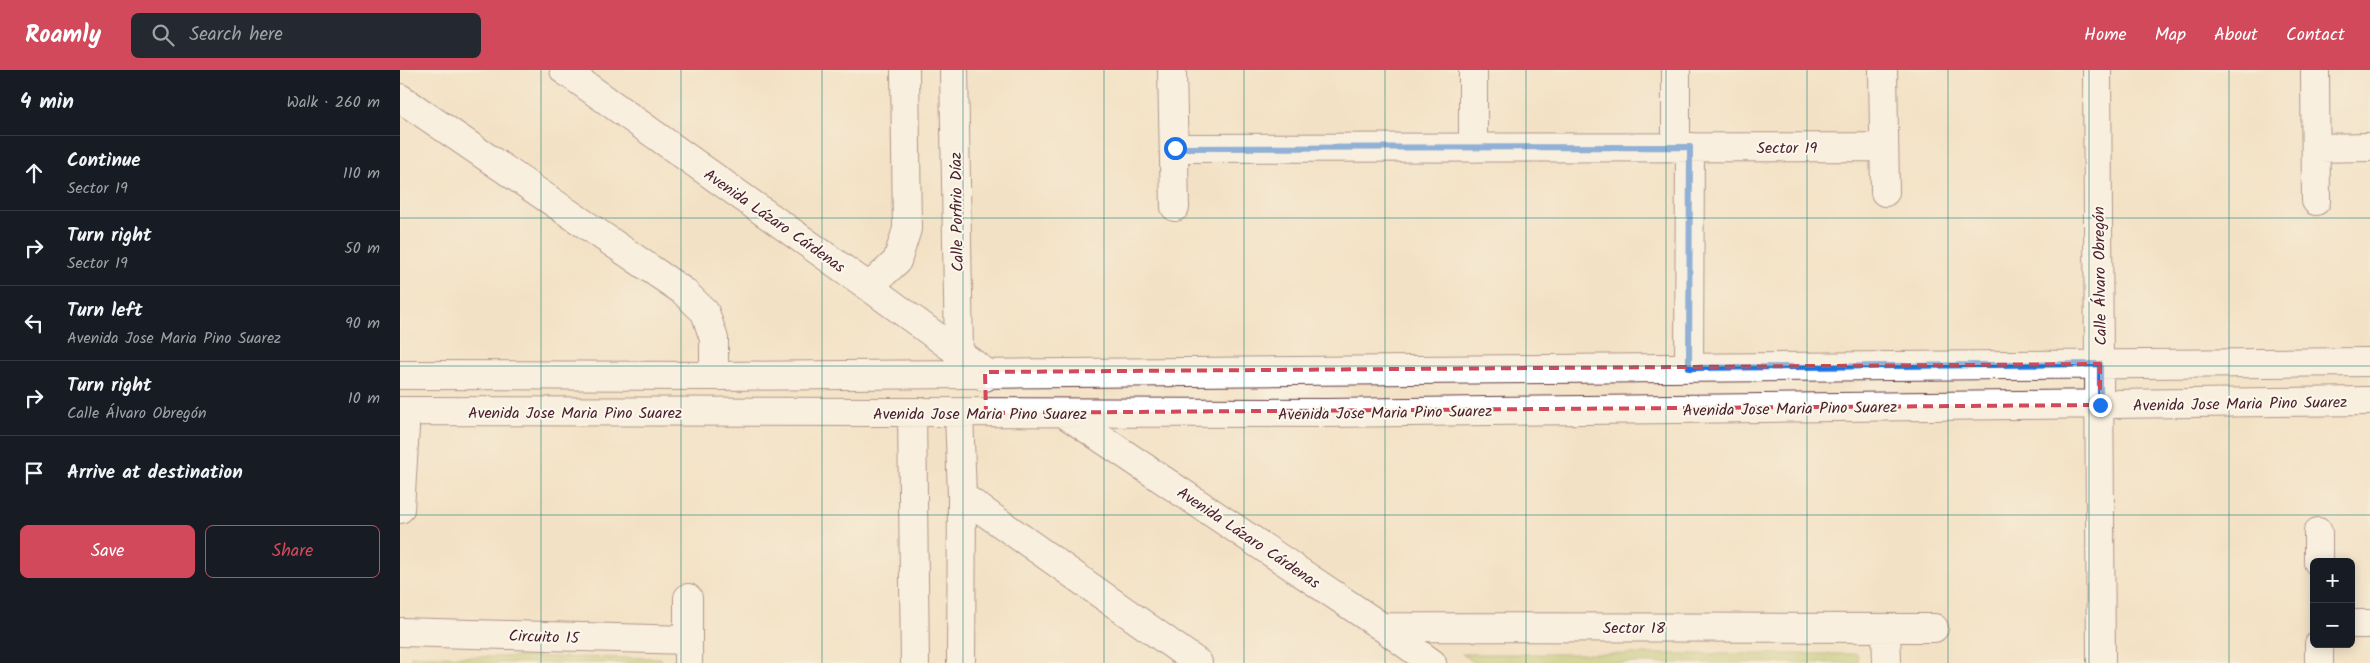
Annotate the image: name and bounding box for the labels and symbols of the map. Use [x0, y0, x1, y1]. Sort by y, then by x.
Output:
street label: Sector 19 [1757, 136, 1818, 161]
route start [1164, 137, 1187, 160]
street label: Calle Porfirio Díaz [944, 152, 971, 272]
street label: Avenida Lázaro Cárdenas [698, 163, 850, 280]
street label: Calle Álvaro Obregón [2087, 206, 2114, 346]
street label: Avenida Jose Maria Pino Suarez [2133, 390, 2347, 419]
route end [2089, 394, 2112, 417]
street label: Avenida Jose Maria Pino Suarez [1683, 395, 1897, 424]
street label: Avenida Jose Maria Pino Suarez [1278, 399, 1492, 428]
street label: Avenida Jose Maria Pino Suarez [468, 401, 682, 426]
street label: Avenida Jose Maria Pino Suarez [873, 402, 1087, 427]
street label: Avenida Lázaro Cárdenas [1171, 481, 1325, 596]
street label: Sector 18 [1603, 616, 1666, 641]
street label: Circuito 15 [508, 624, 581, 651]

